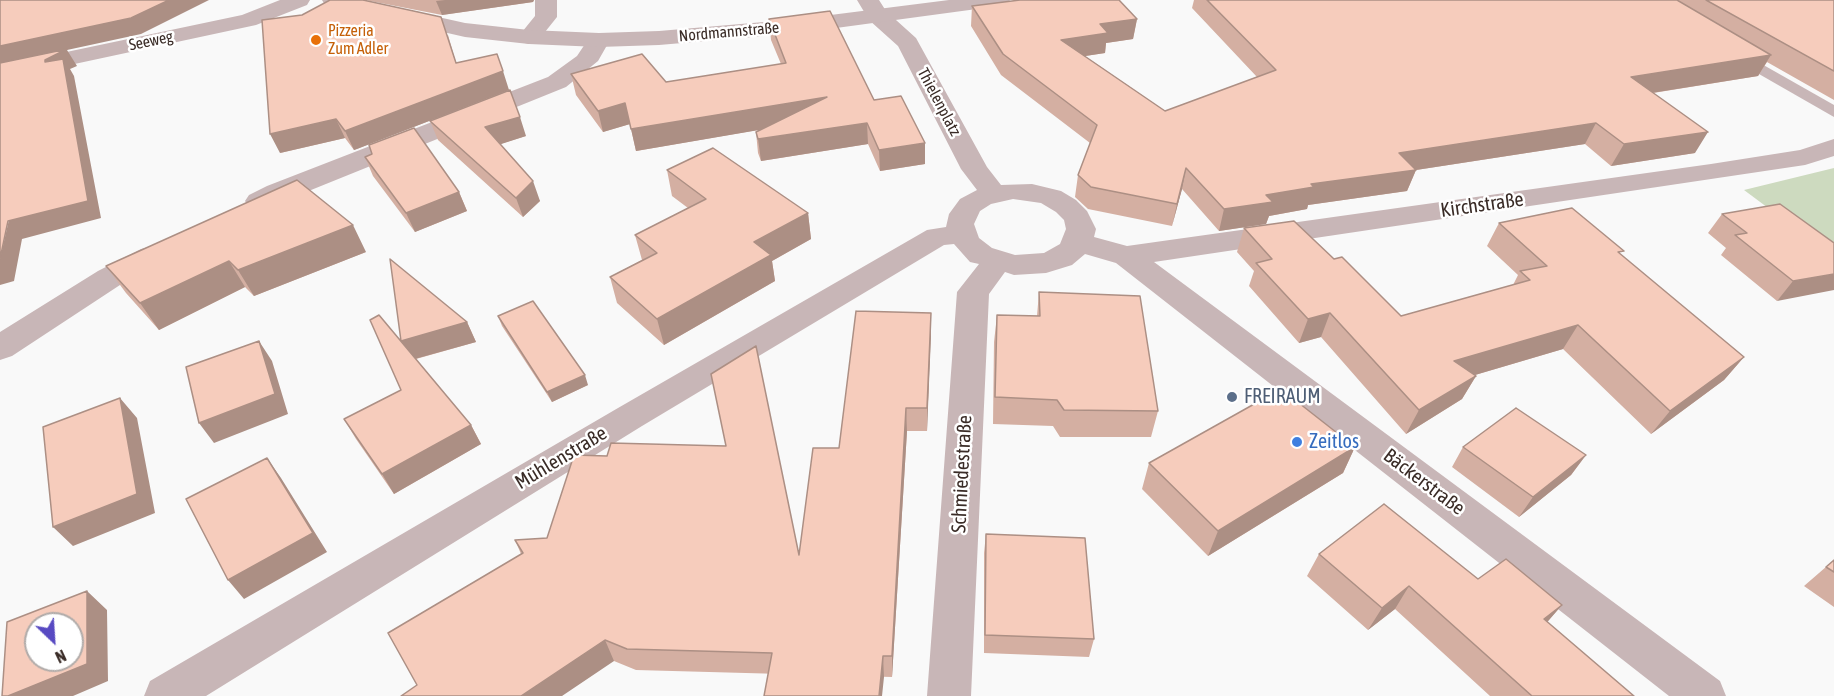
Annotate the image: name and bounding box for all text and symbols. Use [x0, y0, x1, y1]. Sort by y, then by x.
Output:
street label: Nordmannstraße [678, 18, 780, 46]
place label: Pizzeria Zum Adler [328, 21, 388, 59]
street label: Seeweg [127, 27, 175, 55]
marker: Pizzeria Zum Adler [309, 33, 323, 47]
street label: Thielenplatz [913, 65, 965, 139]
street label: Kirchstraße [1439, 187, 1525, 223]
place label: FREIRAUM [1244, 385, 1321, 409]
marker: FREIRAUM [1225, 390, 1239, 404]
street label: Schmiedestraße [947, 414, 977, 534]
street label: Mühlenstraße [511, 421, 611, 495]
place label: Zeitlos [1309, 430, 1359, 454]
marker: Zeitlos [1290, 435, 1304, 449]
street label: Bäckerstraße [1379, 444, 1469, 520]
north arrow [24, 612, 84, 672]
text: N [53, 646, 69, 667]

